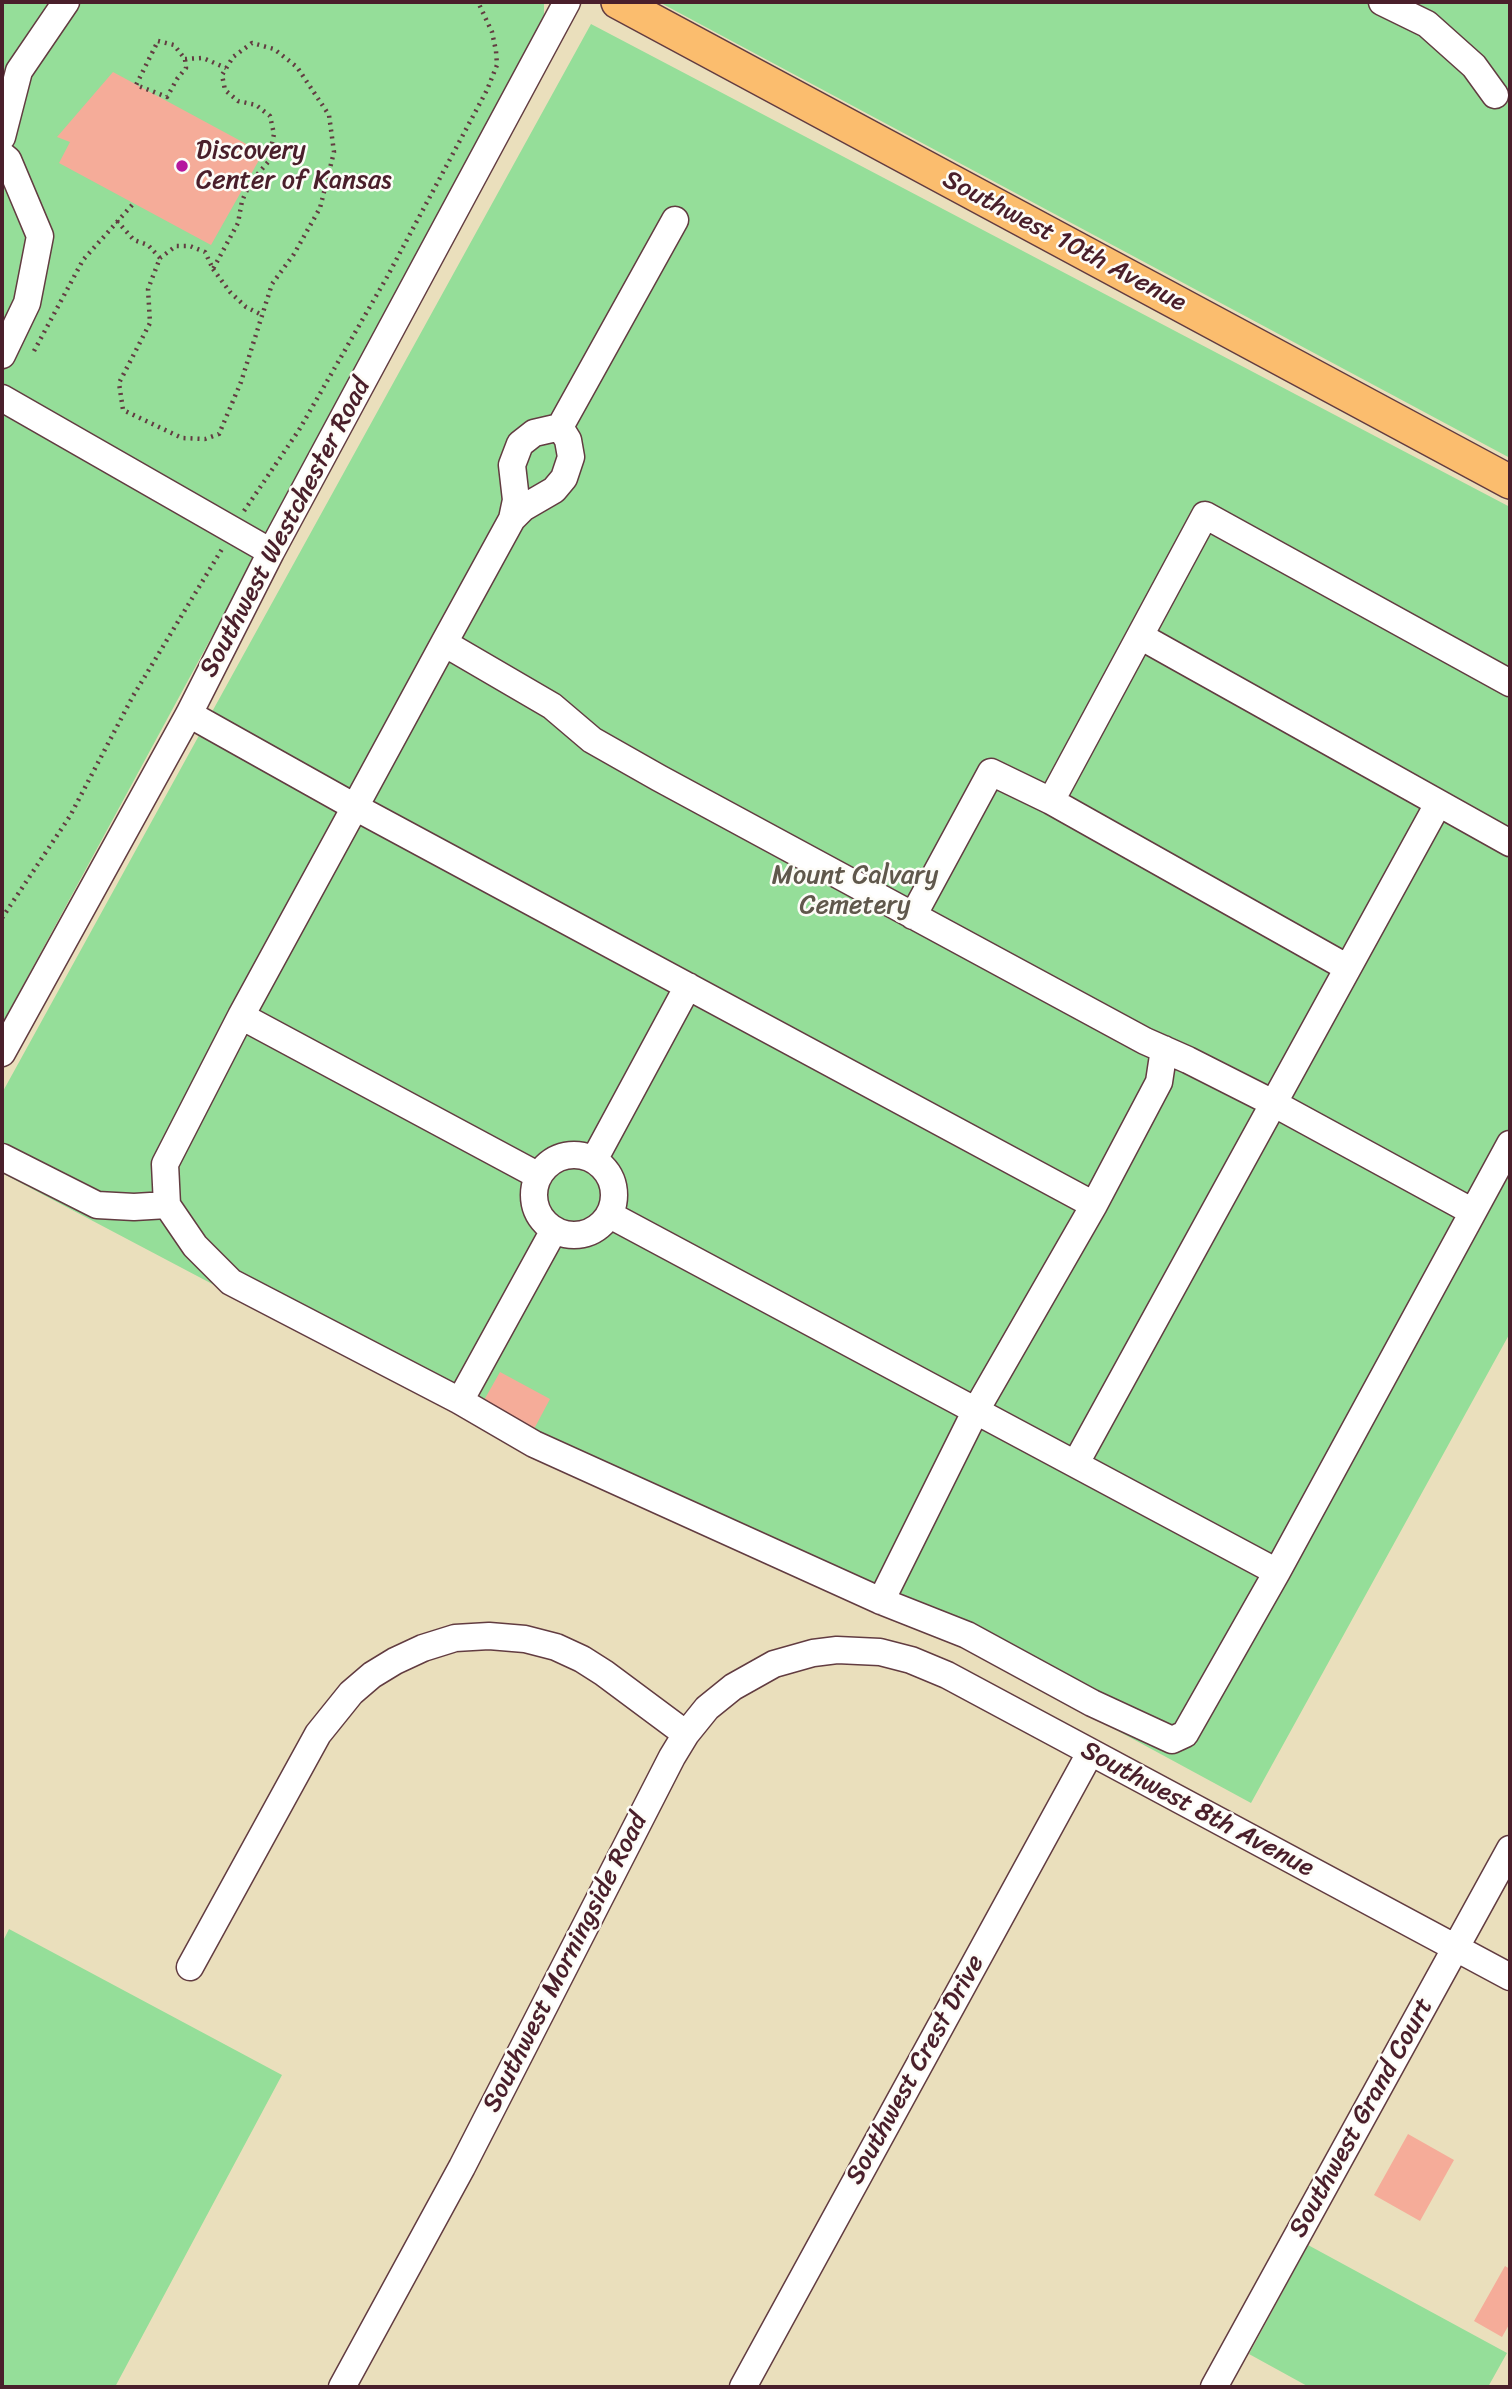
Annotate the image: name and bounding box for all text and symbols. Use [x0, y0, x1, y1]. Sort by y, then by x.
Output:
place label: Discovery Center of Kansas [196, 135, 392, 196]
marker: Discovery Center of Kansas [174, 158, 190, 174]
street label: Southwest 10th Avenue [937, 165, 1191, 319]
street label: Southwest Westchester Road [194, 373, 378, 683]
park label: Mount Calvary Cemetery [772, 860, 938, 922]
street label: Southwest 8th Avenue [1075, 1735, 1319, 1885]
street label: Southwest Morningside Road [477, 1808, 655, 2118]
street label: Southwest Crest Drive [840, 1950, 992, 2190]
street label: Southwest Grand Court [1283, 1993, 1441, 2243]

